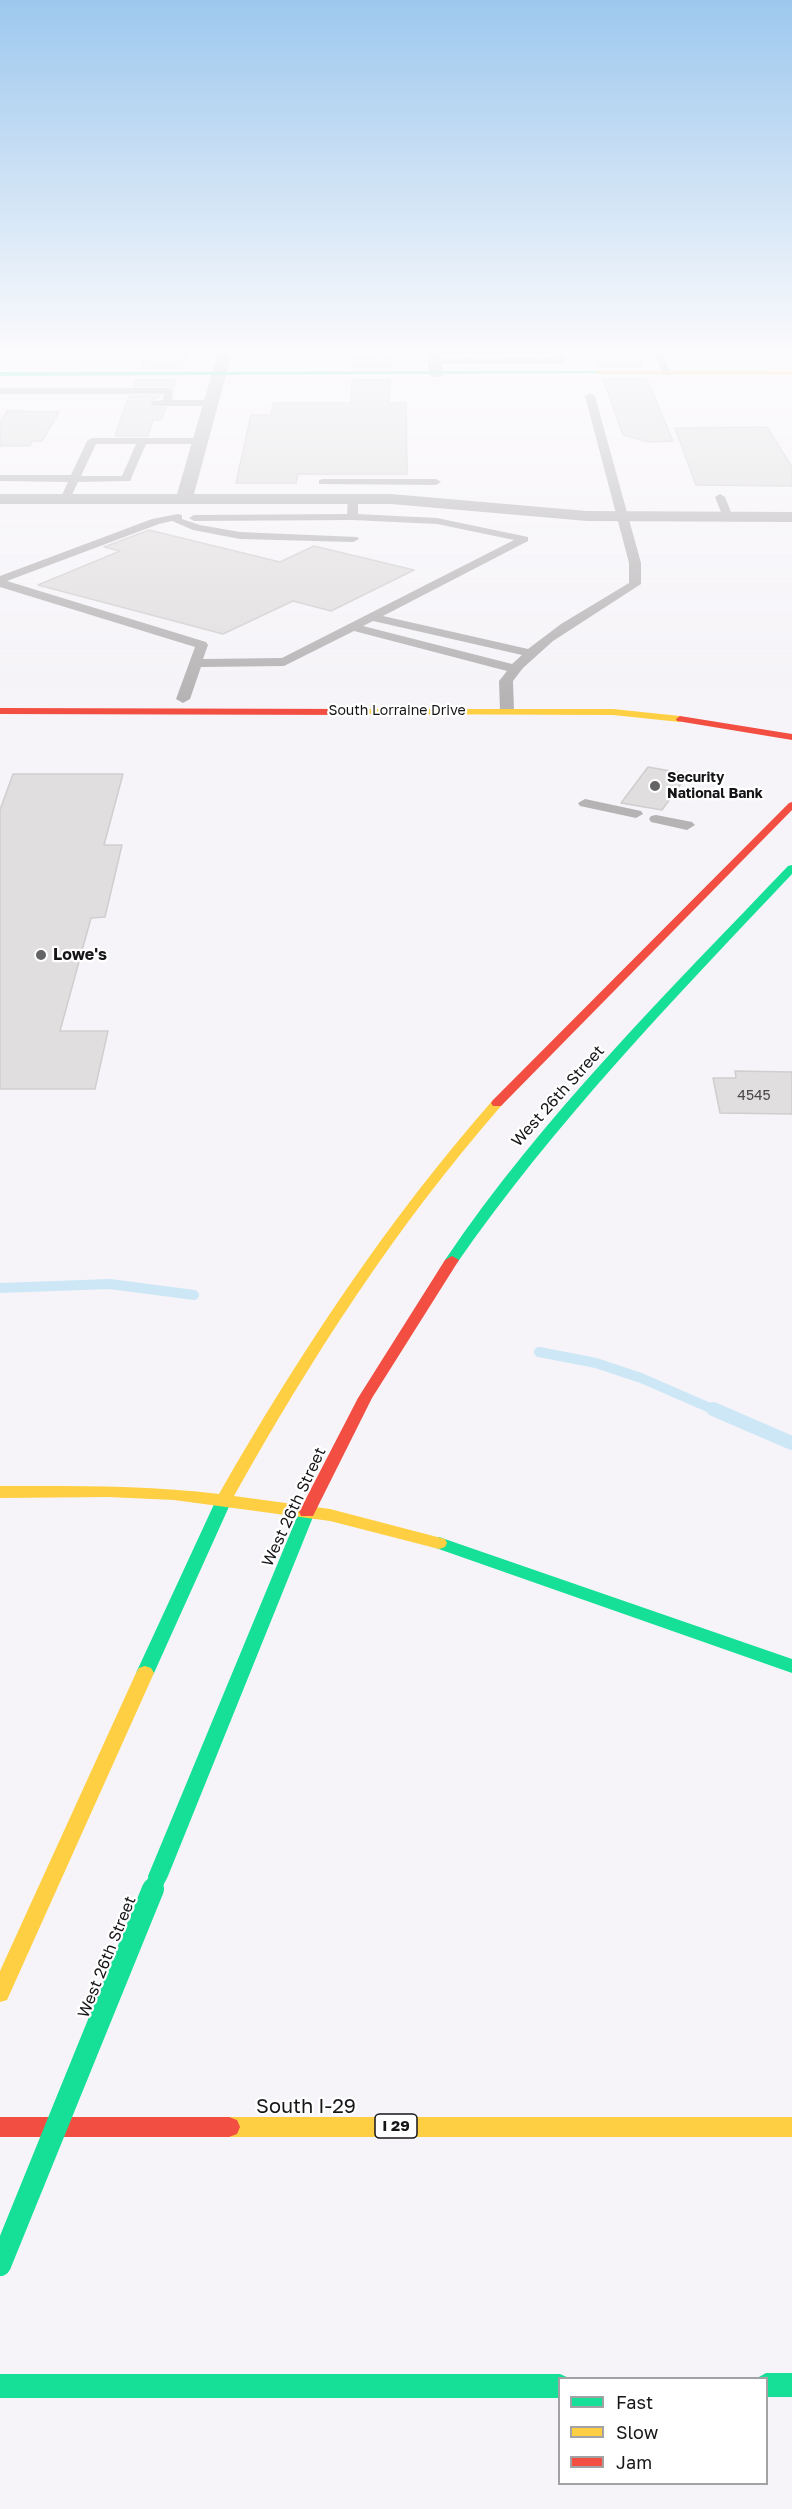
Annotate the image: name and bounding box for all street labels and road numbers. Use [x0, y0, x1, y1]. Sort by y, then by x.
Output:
street label: South Lorraine Drive [328, 703, 466, 719]
street label: West 26th Street [508, 1041, 608, 1151]
street label: West 26th Street [258, 1444, 330, 1570]
street label: West 26th Street [74, 1893, 140, 2021]
street label: South I-29 [256, 2095, 356, 2119]
road number: I 29 [375, 2114, 417, 2138]

